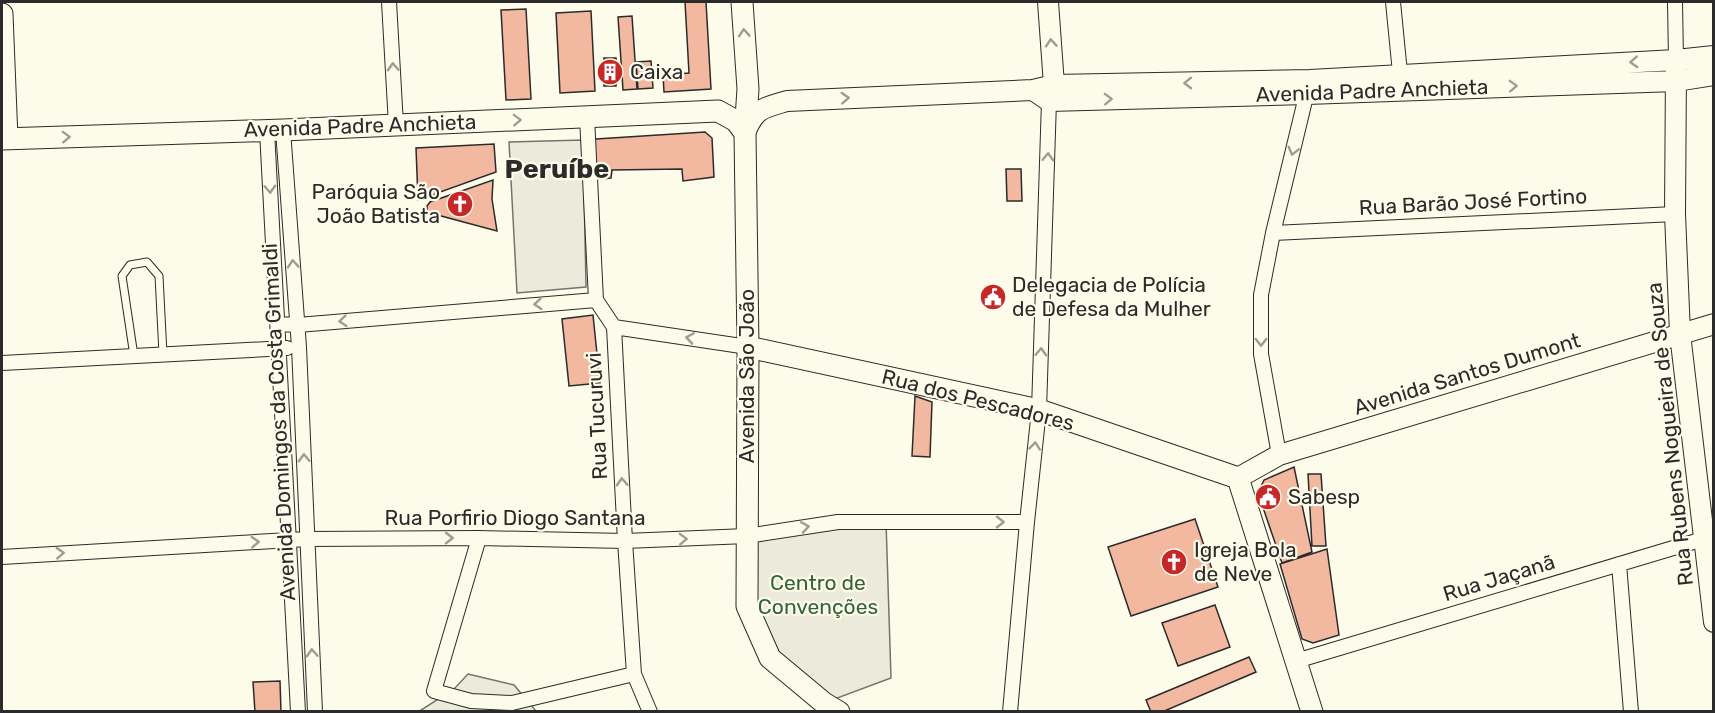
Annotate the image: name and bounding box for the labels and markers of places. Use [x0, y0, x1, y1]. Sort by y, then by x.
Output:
building icon: Caixa [595, 57, 625, 87]
place label: Caixa [630, 59, 683, 84]
place label: Paróquia São João Batista [312, 179, 440, 228]
church icon: Paróquia São João Batista [445, 189, 475, 219]
place label: Delegacia de Polícia de Defesa da Mulher [1012, 272, 1211, 321]
public building icon: Delegacia de Polícia de Defesa da Mulher [978, 282, 1008, 312]
public building icon: Sabesp [1253, 482, 1283, 512]
place label: Sabesp [1288, 484, 1360, 509]
place label: Igreja Bola de Neve [1194, 537, 1297, 586]
church icon: Igreja Bola de Neve [1159, 547, 1189, 577]

